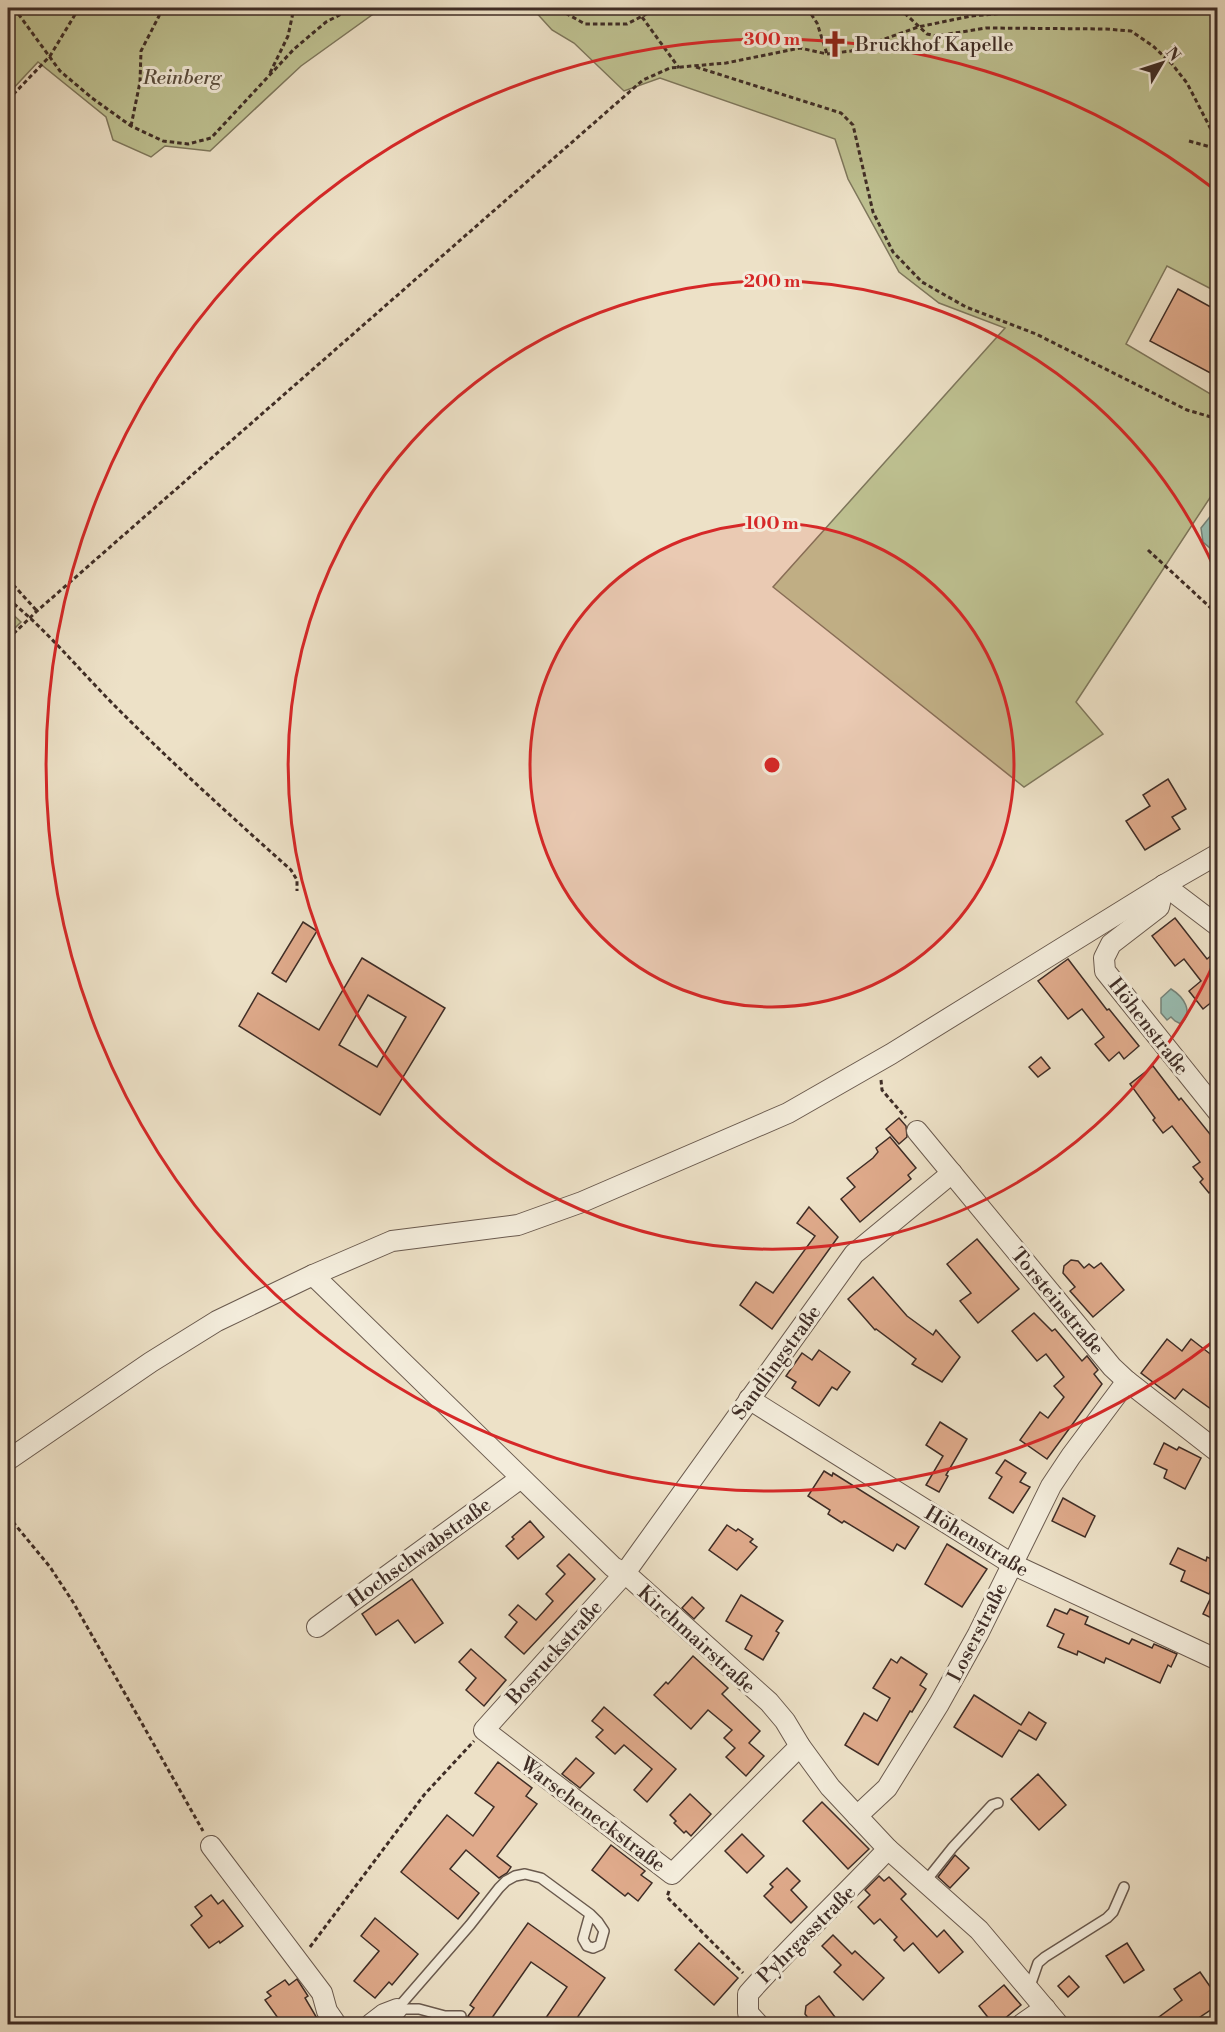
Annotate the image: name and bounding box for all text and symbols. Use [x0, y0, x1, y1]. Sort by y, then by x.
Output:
text: 300 m [744, 28, 801, 51]
church icon: Bruckhof Kapelle [820, 29, 850, 59]
place label: Bruckhof Kapelle [854, 33, 1014, 58]
north arrow [1132, 33, 1192, 93]
text: N [1161, 43, 1185, 66]
park label: Reinberg [142, 66, 223, 91]
text: 200 m [744, 270, 801, 293]
text: 100 m [745, 512, 799, 535]
centre of rings [762, 755, 782, 775]
street label: Höhenstraße [1102, 973, 1194, 1081]
street label: Torsteinstraße [1005, 1243, 1109, 1361]
street label: Sandlingstraße [727, 1301, 827, 1425]
street label: Hochschwabstraße [343, 1493, 496, 1614]
street label: Höhenstraße [920, 1501, 1033, 1583]
street label: Loserstraße [943, 1579, 1014, 1686]
street label: Kirchmairstraße [632, 1581, 760, 1700]
street label: Bosruckstraße [501, 1596, 609, 1711]
street label: Warscheneckstraße [514, 1752, 670, 1878]
street label: Pyhrgasstraße [752, 1880, 862, 1990]

